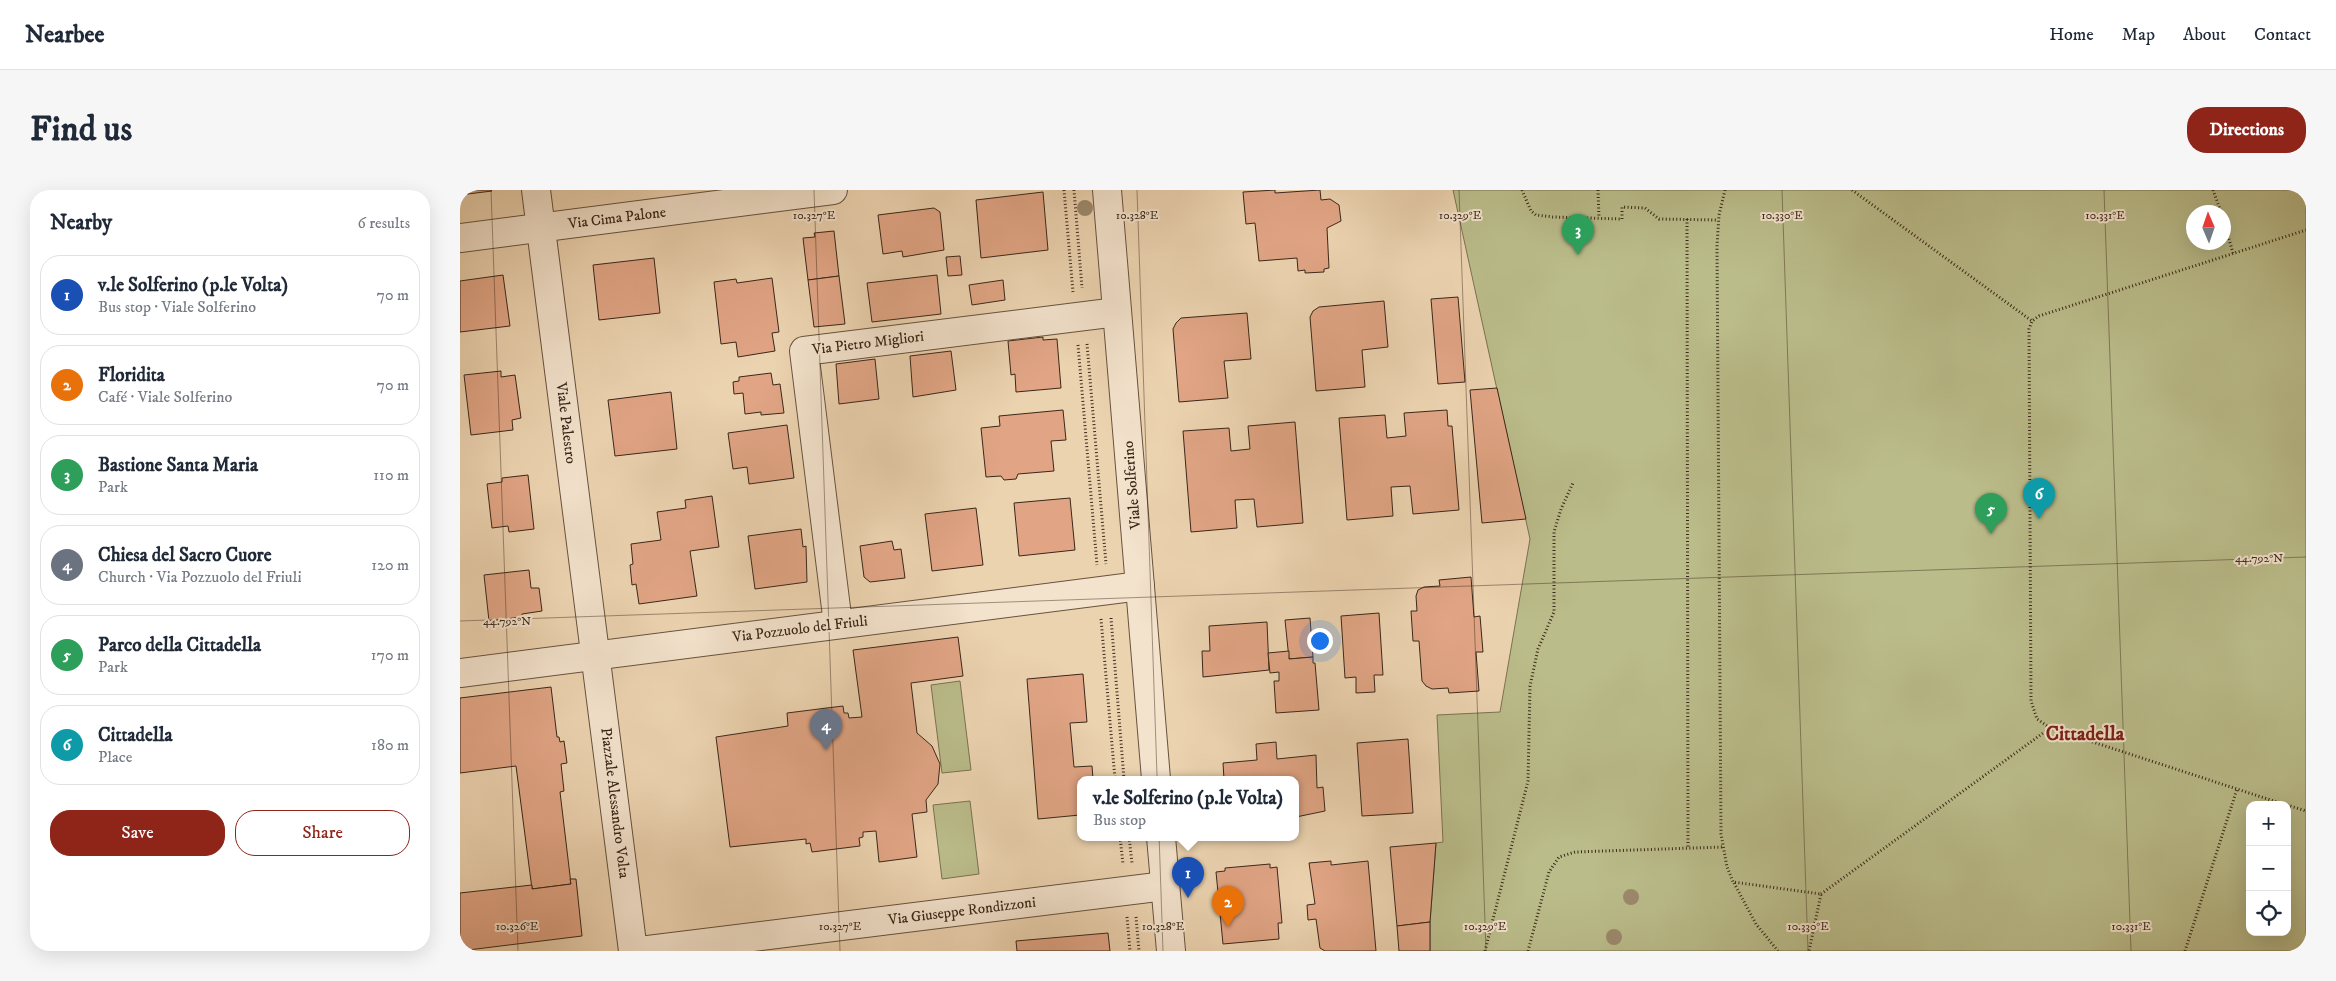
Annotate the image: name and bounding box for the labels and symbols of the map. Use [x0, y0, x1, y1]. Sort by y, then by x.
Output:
street label: Via Cima Palone [566, 203, 667, 234]
north arrow [2186, 205, 2231, 250]
text: 10.327°E [793, 208, 836, 223]
text: 10.328°E [1116, 208, 1159, 223]
text: 10.329°E [1439, 208, 1482, 223]
text: 10.330°E [1761, 208, 1803, 223]
text: 10.331°E [2085, 208, 2125, 223]
pin: 3 [1562, 214, 1594, 255]
street label: Via Pietro Migliori [810, 327, 925, 359]
street label: Viale Palestro [551, 380, 580, 465]
street label: Viale Solferino [1119, 440, 1145, 531]
pin: 6 [2023, 478, 2055, 519]
pin: 5 [1975, 493, 2007, 534]
text: 44.792°N [2235, 551, 2283, 566]
street label: Via Pozzuolo del Friuli [730, 611, 869, 647]
text: 44.792°N [483, 614, 531, 629]
your location [1307, 628, 1333, 654]
pin: 4 [810, 709, 842, 750]
district label: Cittadella [2046, 722, 2125, 747]
street label: Piazzale Alessandro Volta [596, 727, 634, 880]
pin: 1 [1172, 857, 1204, 898]
pin: 2 [1212, 886, 1244, 927]
street label: Via Giuseppe Rondizzoni [886, 893, 1037, 930]
text: 10.326°E [496, 919, 539, 934]
text: 10.327°E [819, 919, 862, 934]
text: 10.328°E [1142, 919, 1185, 934]
text: 10.329°E [1464, 919, 1507, 934]
text: 10.330°E [1787, 919, 1829, 934]
text: 10.331°E [2111, 919, 2151, 934]

